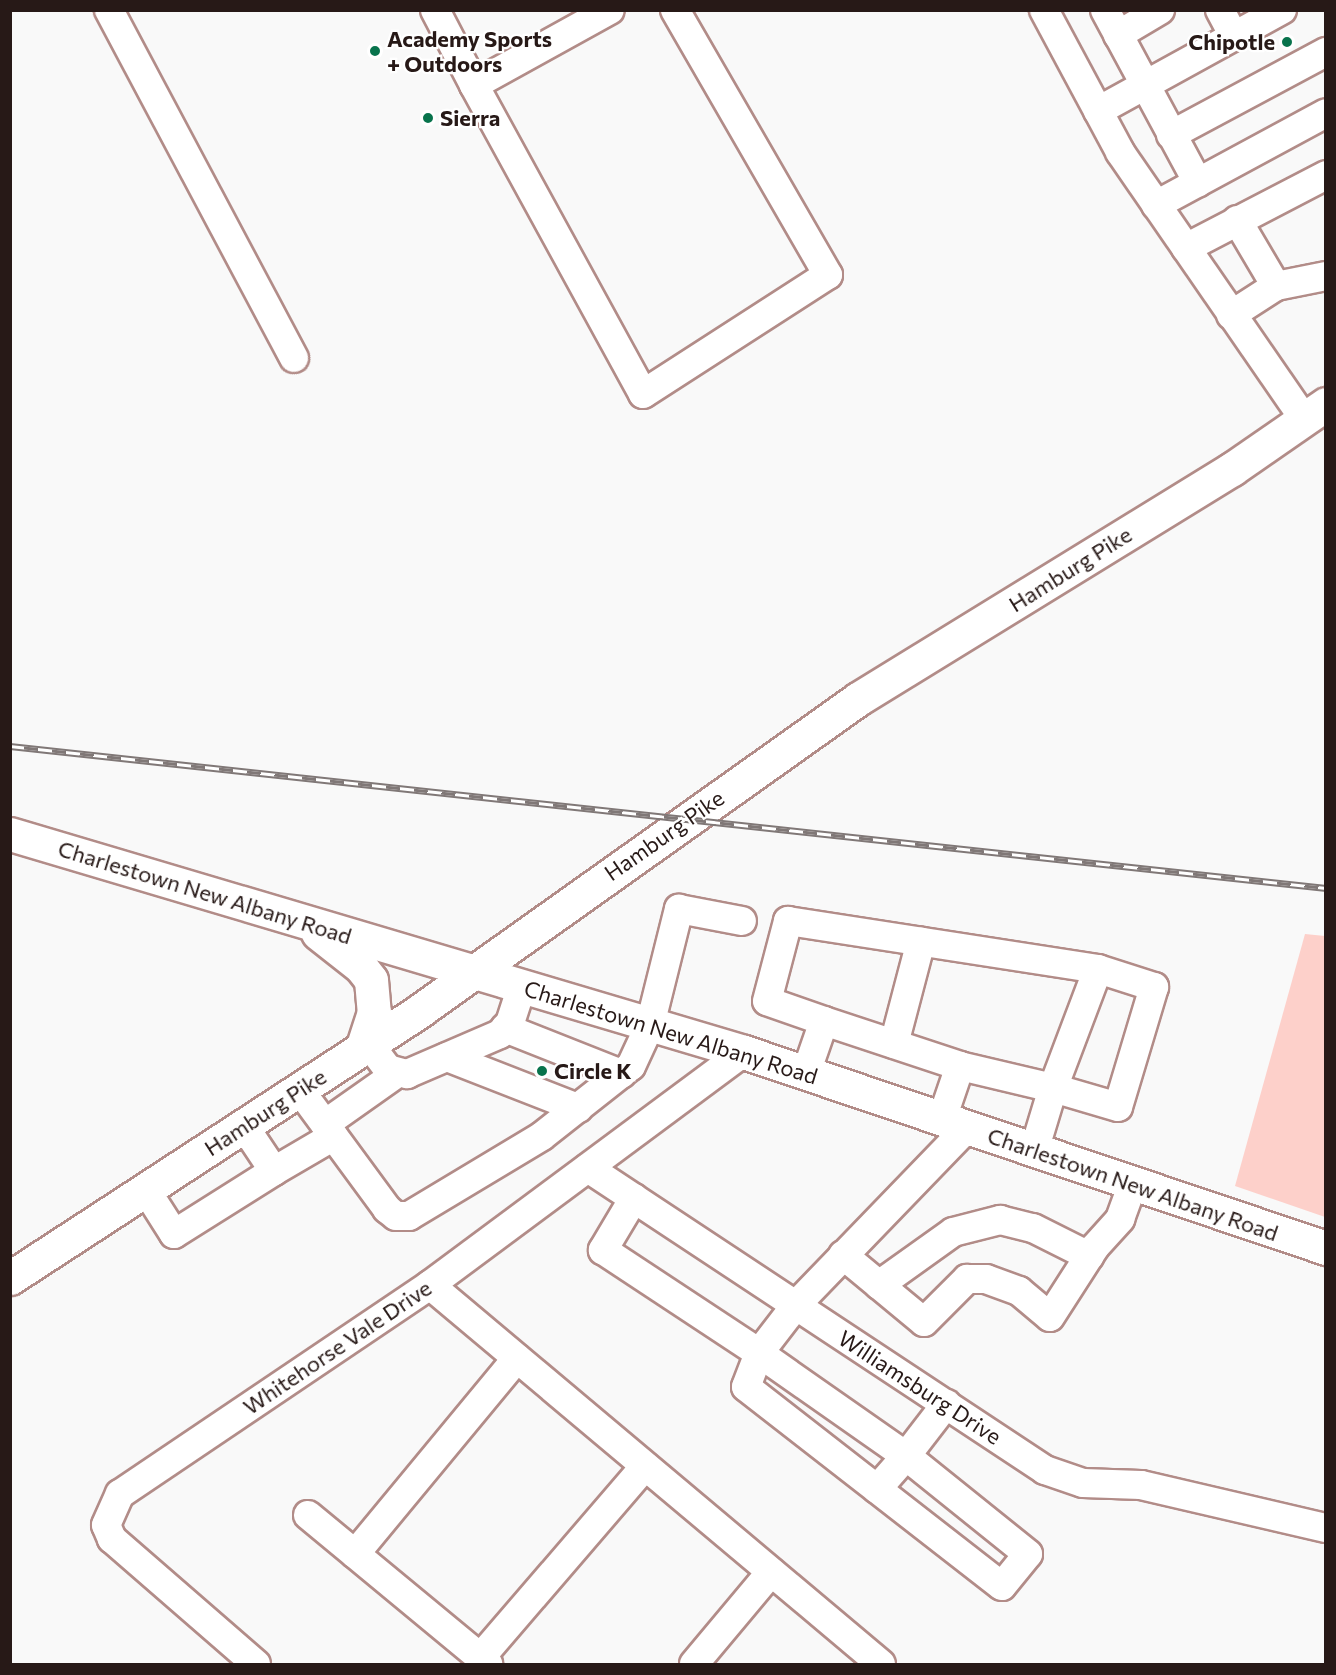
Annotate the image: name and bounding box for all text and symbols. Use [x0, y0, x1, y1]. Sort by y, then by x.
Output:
place label: Academy Sports + Outdoors [387, 25, 552, 76]
place label: Chipotle [1188, 29, 1275, 55]
marker: Chipotle [1280, 35, 1294, 49]
marker: Academy Sports + Outdoors [368, 44, 382, 58]
place label: Sierra [440, 105, 500, 131]
marker: Sierra [421, 111, 435, 125]
street label: Hamburg Pike [1004, 521, 1136, 617]
street label: Hamburg Pike [599, 784, 729, 886]
street label: Charlestown New Albany Road [55, 835, 355, 949]
street label: Charlestown New Albany Road [521, 975, 821, 1089]
place label: Circle K [554, 1058, 632, 1084]
street label: Hamburg Pike [199, 1063, 331, 1161]
marker: Circle K [535, 1064, 549, 1078]
street label: Charlestown New Albany Road [984, 1122, 1282, 1246]
street label: Whitehorse Vale Drive [238, 1274, 436, 1420]
street label: Williamsburg Drive [834, 1324, 1006, 1450]

